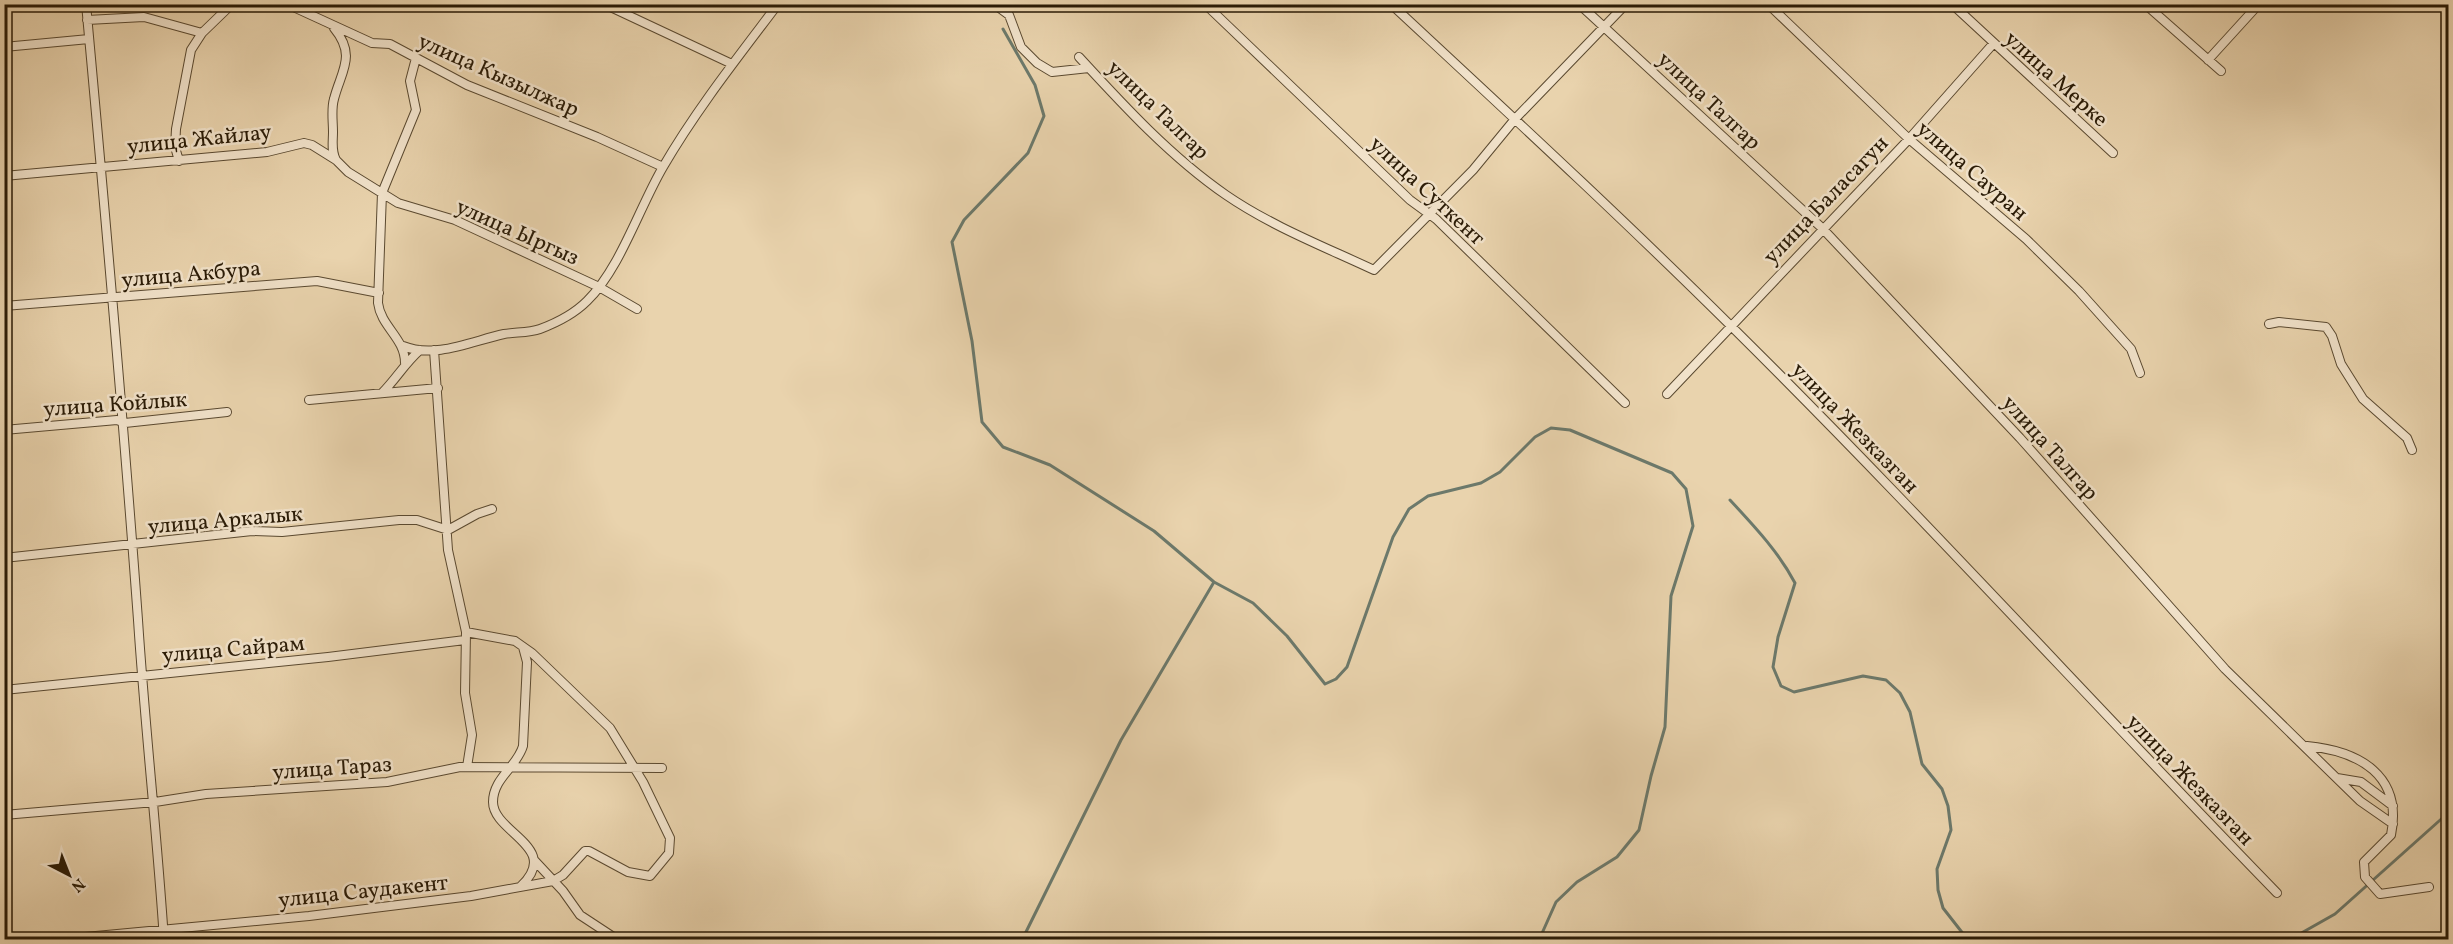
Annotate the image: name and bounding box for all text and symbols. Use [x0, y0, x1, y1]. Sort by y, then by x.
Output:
street label: улица Мерке [1996, 25, 2114, 135]
street label: улица Кызылжар [412, 27, 584, 126]
street label: улица Талгар [1649, 45, 1767, 158]
street label: улица Талгар [1099, 54, 1216, 168]
street label: улица Сауран [1909, 115, 2034, 229]
street label: улица Жайлау [125, 117, 273, 163]
street label: улица Баласагун [1757, 129, 1897, 272]
street label: улица Суткент [1361, 130, 1491, 254]
street label: улица Ыргыз [451, 192, 583, 274]
street label: улица Акбура [120, 254, 262, 297]
street label: улица Жезказган [1783, 356, 1925, 501]
street label: улица Койлык [42, 385, 188, 426]
street label: улица Талгар [1993, 389, 2105, 508]
street label: улица Аркалык [146, 499, 304, 544]
street label: улица Сайрам [161, 629, 306, 672]
street label: улица Жезказган [2118, 708, 2260, 853]
street label: улица Тараз [271, 750, 393, 789]
north arrow [39, 845, 99, 905]
street label: улица Саудакент [277, 868, 450, 917]
text: N [66, 873, 89, 897]

